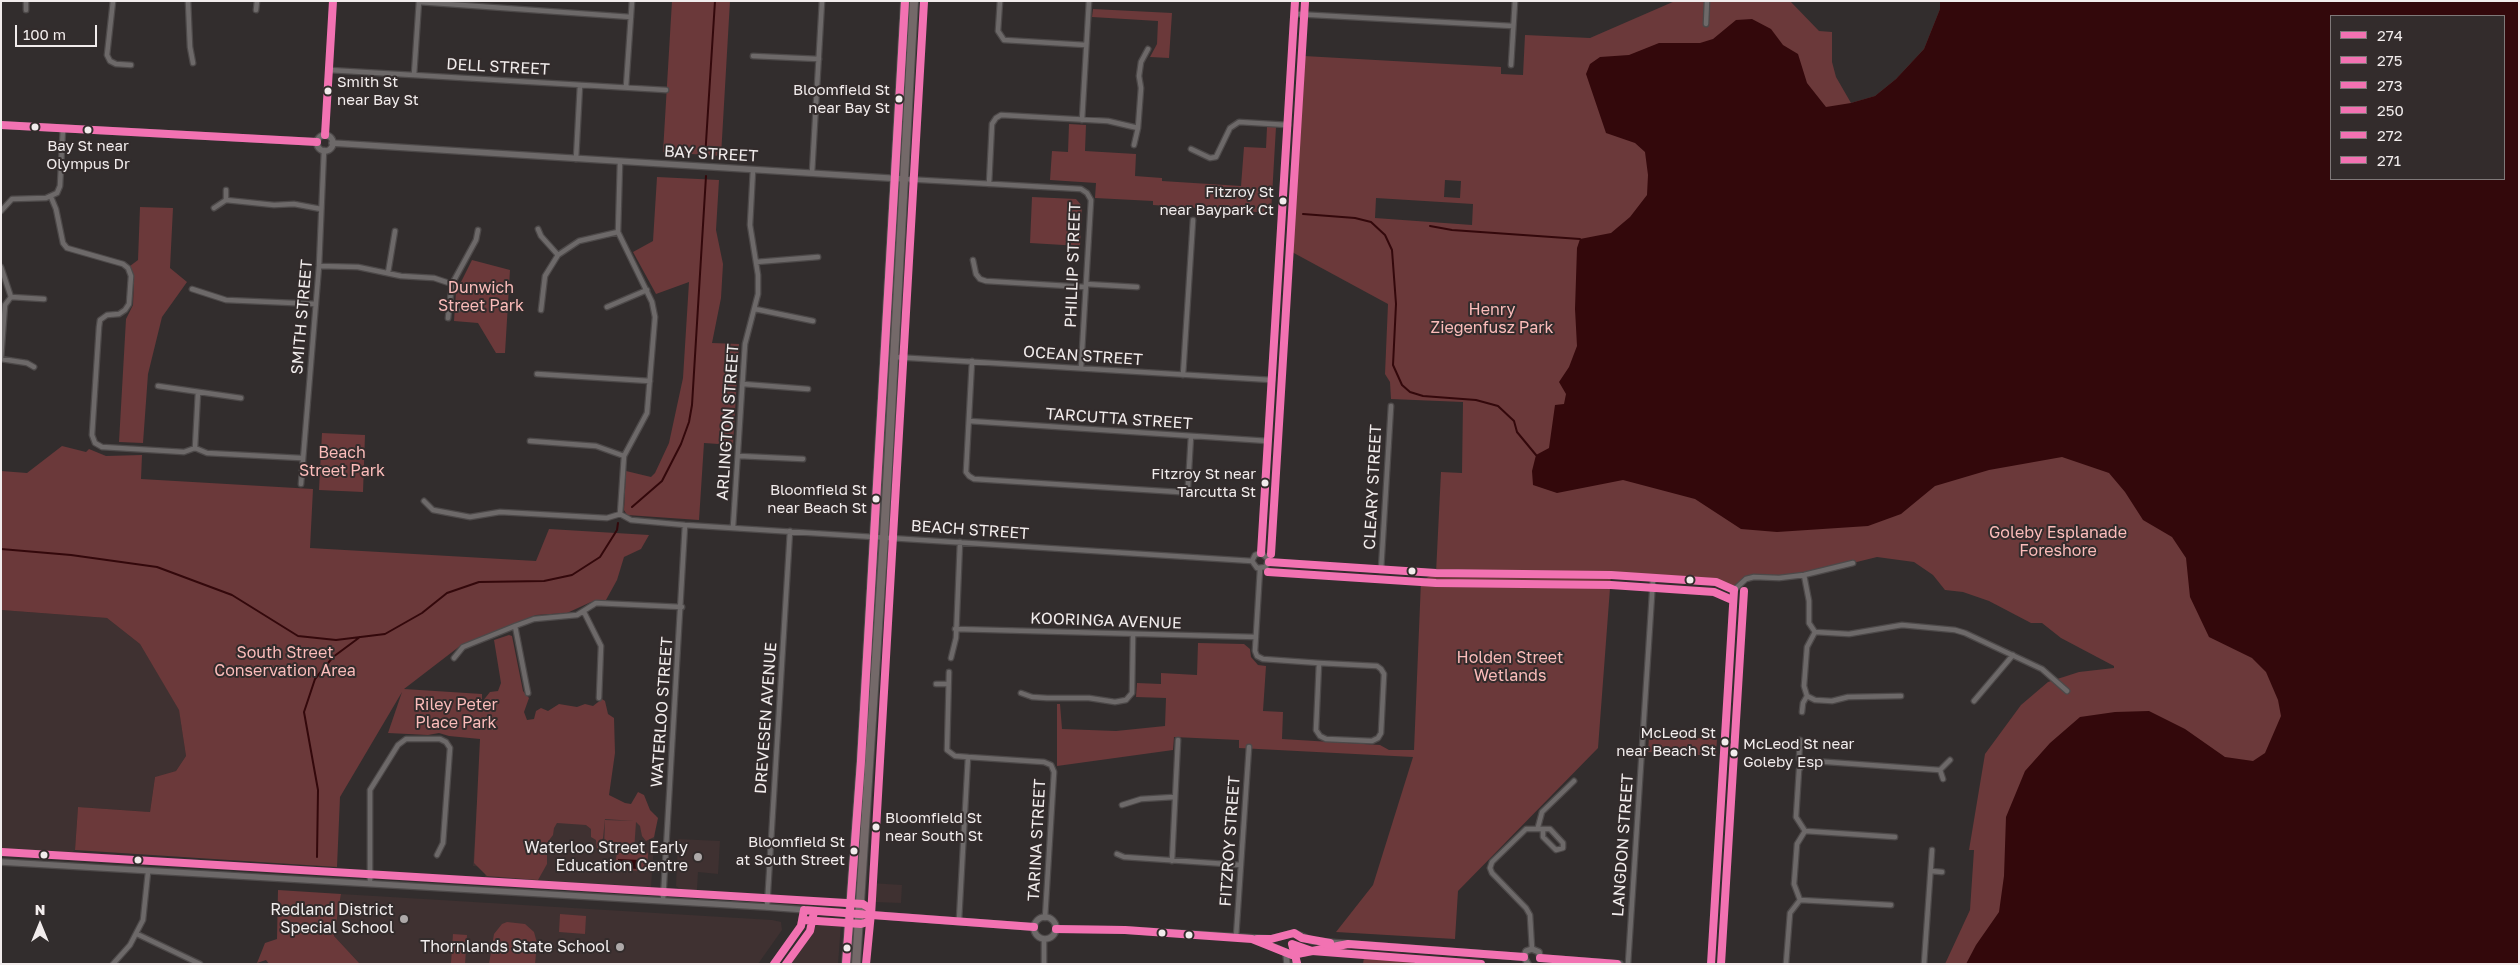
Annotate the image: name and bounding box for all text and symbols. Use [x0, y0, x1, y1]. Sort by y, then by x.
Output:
scale bar [18, 15, 100, 47]
legend [2330, 15, 2505, 180]
text: 100 m [23, 25, 66, 43]
text: 274 [2377, 26, 2403, 44]
text: 275 [2377, 51, 2402, 69]
street label: DELL STREET [446, 55, 550, 79]
place label: Smith St near Bay St [337, 73, 419, 108]
text: 273 [2377, 76, 2402, 94]
place label: Bloomfield St near Bay St [793, 81, 890, 116]
marker: Smith St near Bay St [323, 86, 333, 96]
marker: Bloomfield St near Bay St [894, 94, 904, 104]
text: 250 [2377, 101, 2404, 119]
unlabelled marker [30, 122, 40, 132]
marker: Bay St near Olympus Dr [83, 125, 93, 135]
text: 272 [2377, 126, 2402, 144]
place label: Bay St near Olympus Dr [46, 137, 130, 172]
street label: BAY STREET [663, 142, 759, 166]
text: 271 [2377, 151, 2401, 169]
place label: Fitzroy St near Baypark Ct [1159, 183, 1274, 218]
marker: Fitzroy St near Baypark Ct [1278, 196, 1288, 206]
street label: PHILLIP STREET [1061, 202, 1085, 328]
street label: SMITH STREET [287, 259, 317, 375]
park label: Dunwich Street Park [438, 278, 524, 316]
park label: Henry Ziegenfusz Park [1431, 300, 1553, 338]
street label: OCEAN STREET [1023, 342, 1143, 370]
street label: ARLINGTON STREET [713, 343, 743, 501]
street label: TARCUTTA STREET [1045, 404, 1193, 434]
street label: CLEARY STREET [1360, 424, 1386, 550]
park label: Beach Street Park [299, 443, 385, 481]
place label: Fitzroy St near Tarcutta St [1151, 465, 1256, 500]
marker: Fitzroy St near Tarcutta St [1260, 478, 1270, 488]
place label: Bloomfield St near Beach St [767, 481, 867, 516]
marker: Bloomfield St near Beach St [871, 494, 881, 504]
street label: BEACH STREET [910, 516, 1030, 544]
park label: Goleby Esplanade Foreshore [1989, 523, 2127, 561]
unlabelled marker [1407, 566, 1417, 576]
unlabelled marker [1685, 575, 1695, 585]
street label: KOORINGA AVENUE [1030, 609, 1182, 633]
street label: WATERLOO STREET [647, 636, 677, 788]
street label: DREVESEN AVENUE [751, 642, 781, 794]
park label: South Street Conservation Area [214, 643, 356, 681]
park label: Holden Street Wetlands [1456, 648, 1564, 686]
park label: Riley Peter Place Park [414, 695, 498, 733]
place label: McLeod St near Beach St [1616, 724, 1716, 759]
place label: McLeod St near Goleby Esp [1743, 735, 1854, 770]
marker: McLeod St near Beach St [1720, 737, 1730, 747]
marker: McLeod St near Goleby Esp [1729, 748, 1739, 758]
street label: LANGDON STREET [1608, 773, 1638, 917]
street label: FITZROY STREET [1216, 775, 1244, 907]
street label: TARINA STREET [1024, 778, 1050, 902]
place label: Bloomfield St near South St [885, 809, 983, 844]
marker: Bloomfield St near South St [871, 822, 881, 832]
place label: Bloomfield St at South Street [736, 833, 845, 868]
place label: Waterloo Street Early Education Centre [524, 838, 688, 876]
marker: Bloomfield St at South Street [849, 846, 859, 856]
unlabelled marker [39, 850, 49, 860]
marker: Waterloo Street Early Education Centre [692, 851, 704, 863]
unlabelled marker [133, 855, 143, 865]
north arrow [15, 900, 65, 950]
place label: Redland District Special School [270, 900, 394, 938]
text: N [35, 901, 45, 918]
marker: Redland District Special School [398, 913, 410, 925]
unlabelled marker [1157, 928, 1167, 938]
unlabelled marker [1184, 930, 1194, 940]
place label: Thornlands State School [420, 937, 610, 957]
marker: Thornlands State School [614, 941, 626, 953]
unlabelled marker [842, 943, 852, 953]

